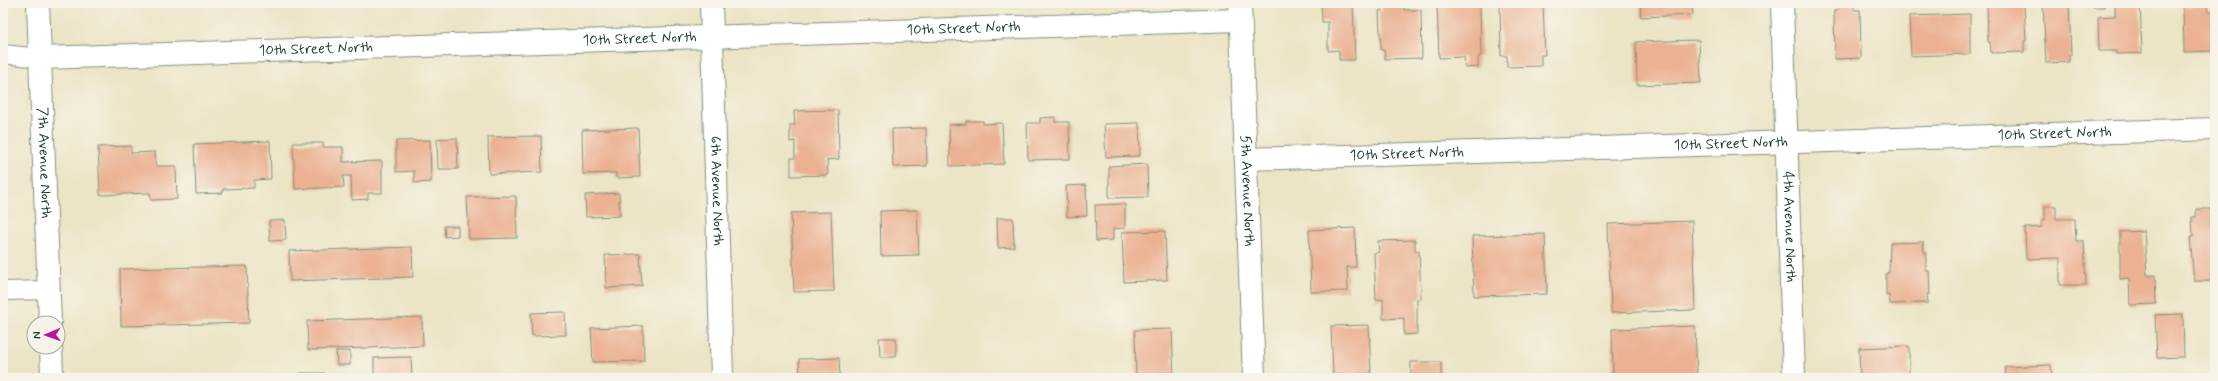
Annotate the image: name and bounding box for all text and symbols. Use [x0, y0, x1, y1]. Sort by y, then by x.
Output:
street label: 10th Street North [906, 17, 1021, 41]
street label: 10th Street North [582, 27, 697, 51]
street label: 10th Street North [258, 37, 373, 61]
street label: 7th Avenue North [32, 107, 56, 219]
street label: 10th Street North [1997, 122, 2112, 146]
street label: 10th Street North [1673, 132, 1788, 156]
street label: 5th Avenue North [1235, 135, 1259, 247]
street label: 6th Avenue North [705, 136, 728, 246]
street label: 10th Street North [1349, 142, 1464, 166]
street label: 4th Avenue North [1777, 171, 1801, 283]
north arrow [26, 315, 66, 355]
text: N [30, 331, 44, 339]

